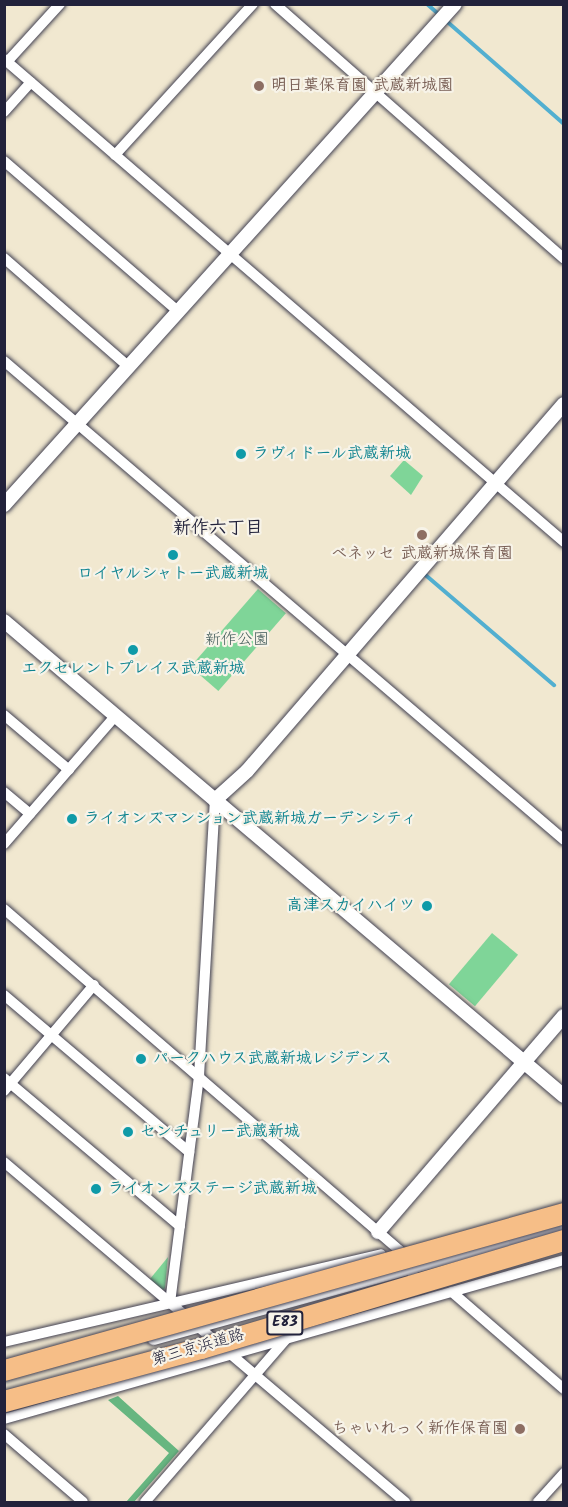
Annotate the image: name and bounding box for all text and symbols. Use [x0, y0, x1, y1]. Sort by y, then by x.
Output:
place label: 明日葉保育園 武蔵新城園 [271, 76, 453, 96]
marker: 明日葉保育園 武蔵新城園 [252, 79, 266, 93]
place label: ラヴィドール武蔵新城 [253, 444, 413, 464]
marker: ラヴィドール武蔵新城 [234, 447, 248, 461]
district label: 新作六丁目 [173, 518, 263, 540]
marker: ベネッセ 武蔵新城保育園 [415, 528, 429, 542]
place label: ベネッセ 武蔵新城保育園 [331, 544, 513, 564]
marker: ロイヤルシャトー武蔵新城 [166, 548, 180, 562]
place label: ロイヤルシャトー武蔵新城 [77, 564, 269, 584]
park label: 新作公園 [205, 630, 269, 650]
marker: エクセレントプレイス武蔵新城 [126, 643, 140, 657]
place label: エクセレントプレイス武蔵新城 [21, 659, 245, 679]
place label: ライオンズマンション武蔵新城ガーデンシティ [84, 809, 420, 829]
marker: ライオンズマンション武蔵新城ガーデンシティ [65, 812, 79, 826]
place label: 高津スカイハイツ [287, 896, 415, 916]
marker: 高津スカイハイツ [420, 899, 434, 913]
place label: パークハウス武蔵新城レジデンス [153, 1049, 393, 1069]
marker: パークハウス武蔵新城レジデンス [134, 1052, 148, 1066]
place label: センチュリー武蔵新城 [140, 1122, 300, 1142]
marker: センチュリー武蔵新城 [121, 1125, 135, 1139]
place label: ライオンズステージ武蔵新城 [108, 1179, 316, 1199]
marker: ライオンズステージ武蔵新城 [89, 1182, 103, 1196]
road number: E83 [266, 1311, 304, 1335]
street label: 第三京浜道路 [149, 1326, 247, 1370]
place label: ちゃいれっく新作保育園 [332, 1419, 508, 1439]
marker: ちゃいれっく新作保育園 [513, 1422, 527, 1436]

